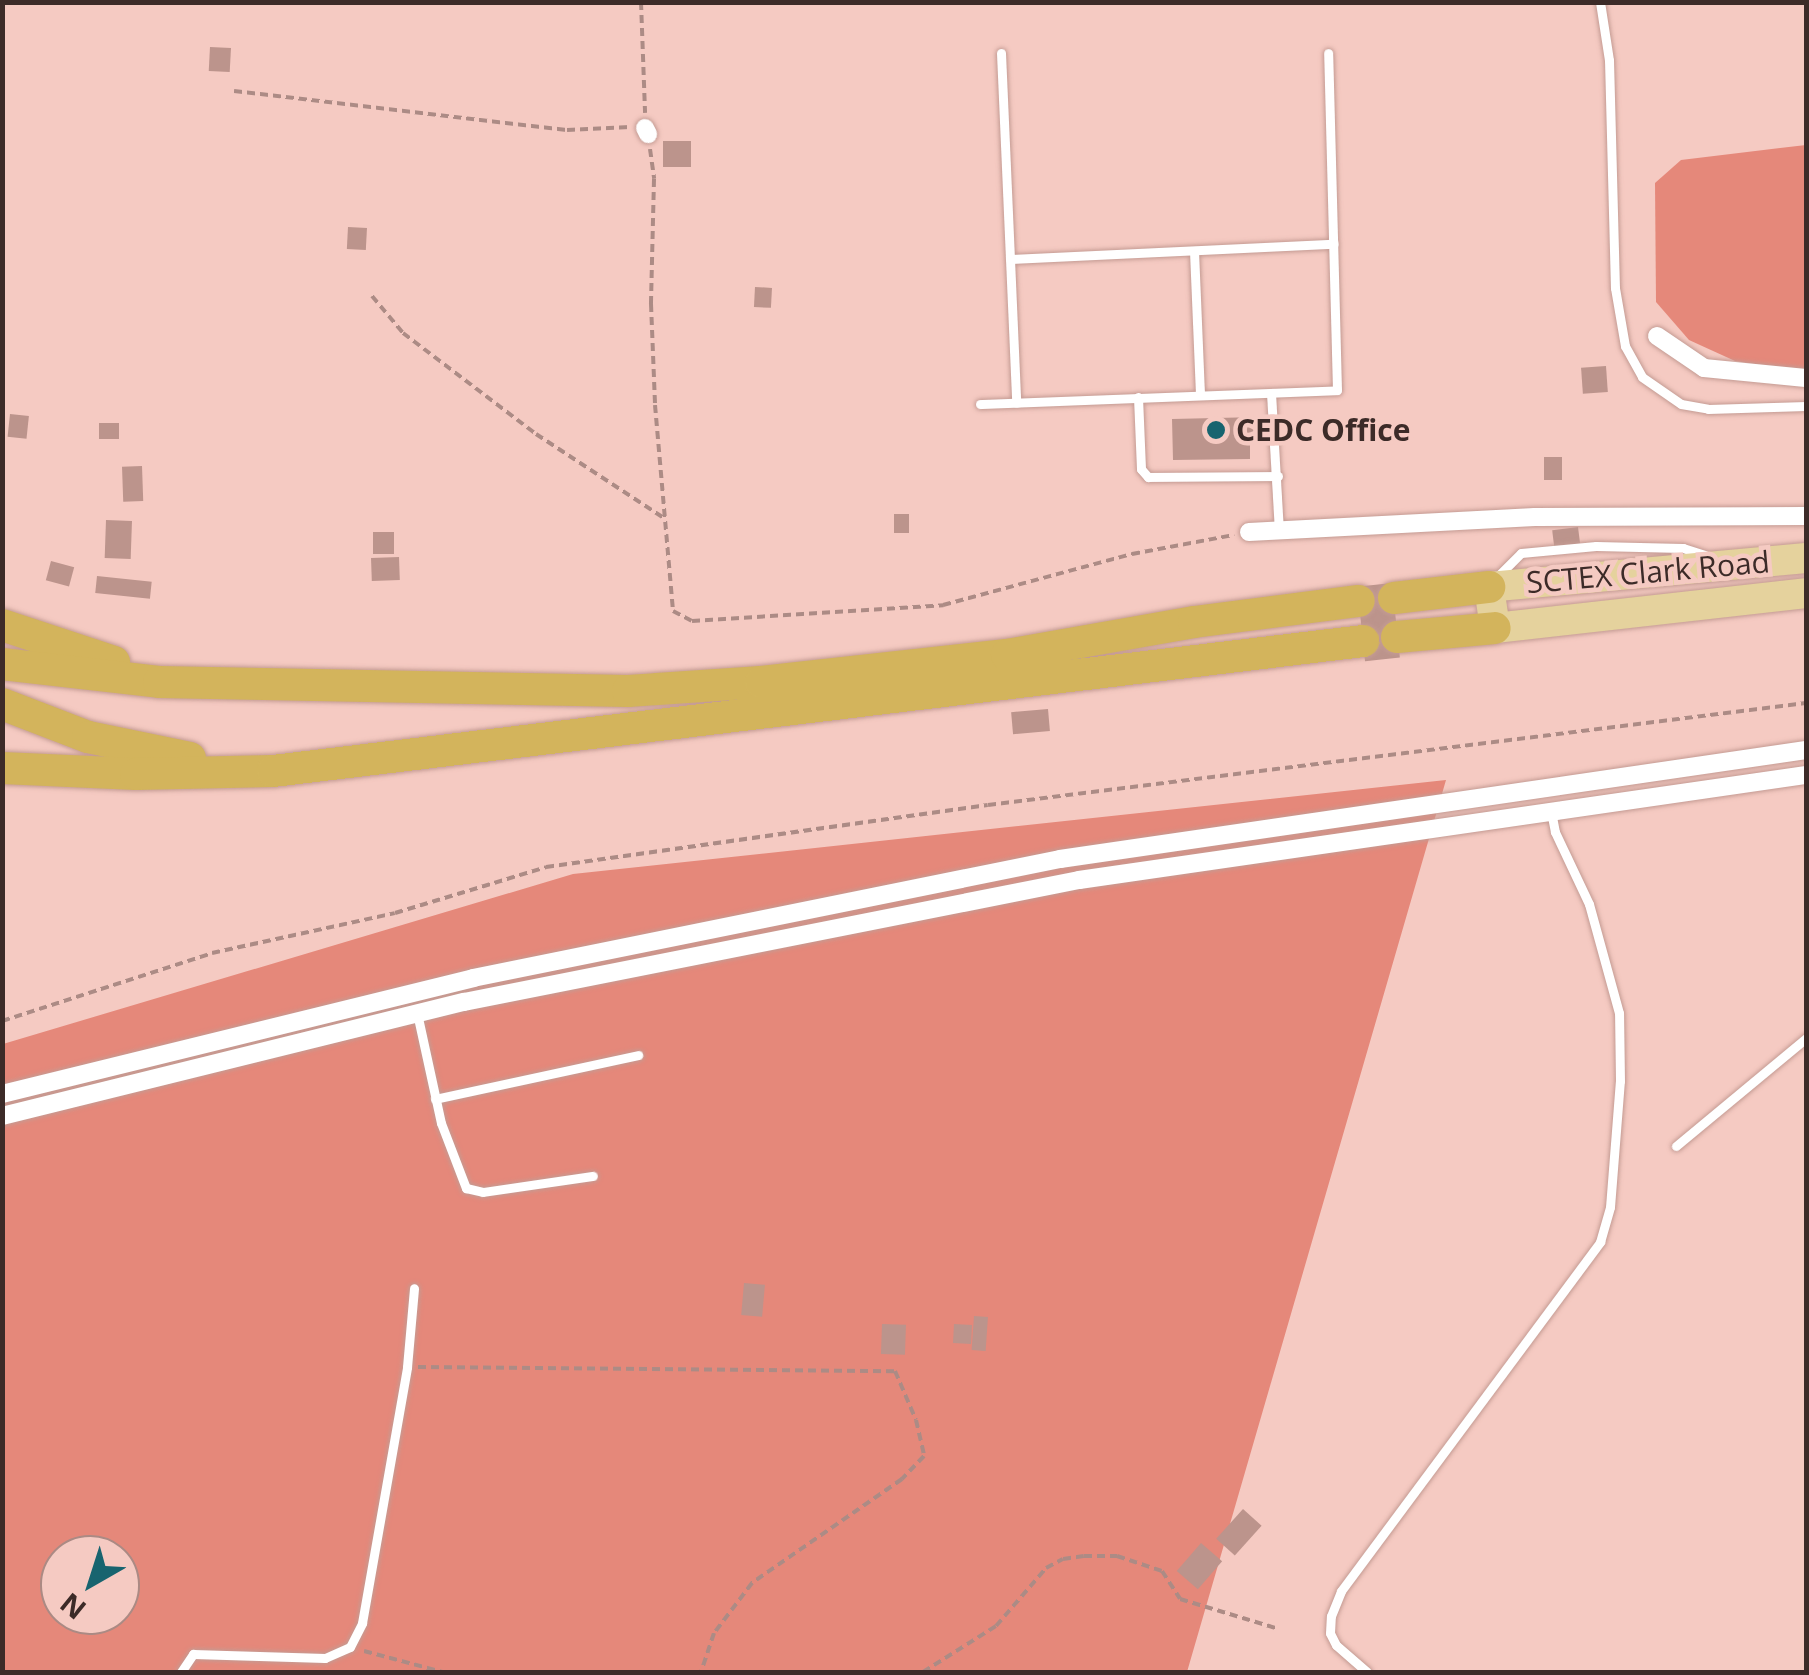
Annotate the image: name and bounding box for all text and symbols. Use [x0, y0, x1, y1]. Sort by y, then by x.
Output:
place label: CEDC Office [1236, 412, 1410, 448]
marker: CEDC Office [1205, 419, 1227, 441]
street label: SCTEX Clark Road [1525, 543, 1771, 601]
north arrow [40, 1535, 140, 1635]
text: N [52, 1585, 93, 1629]

